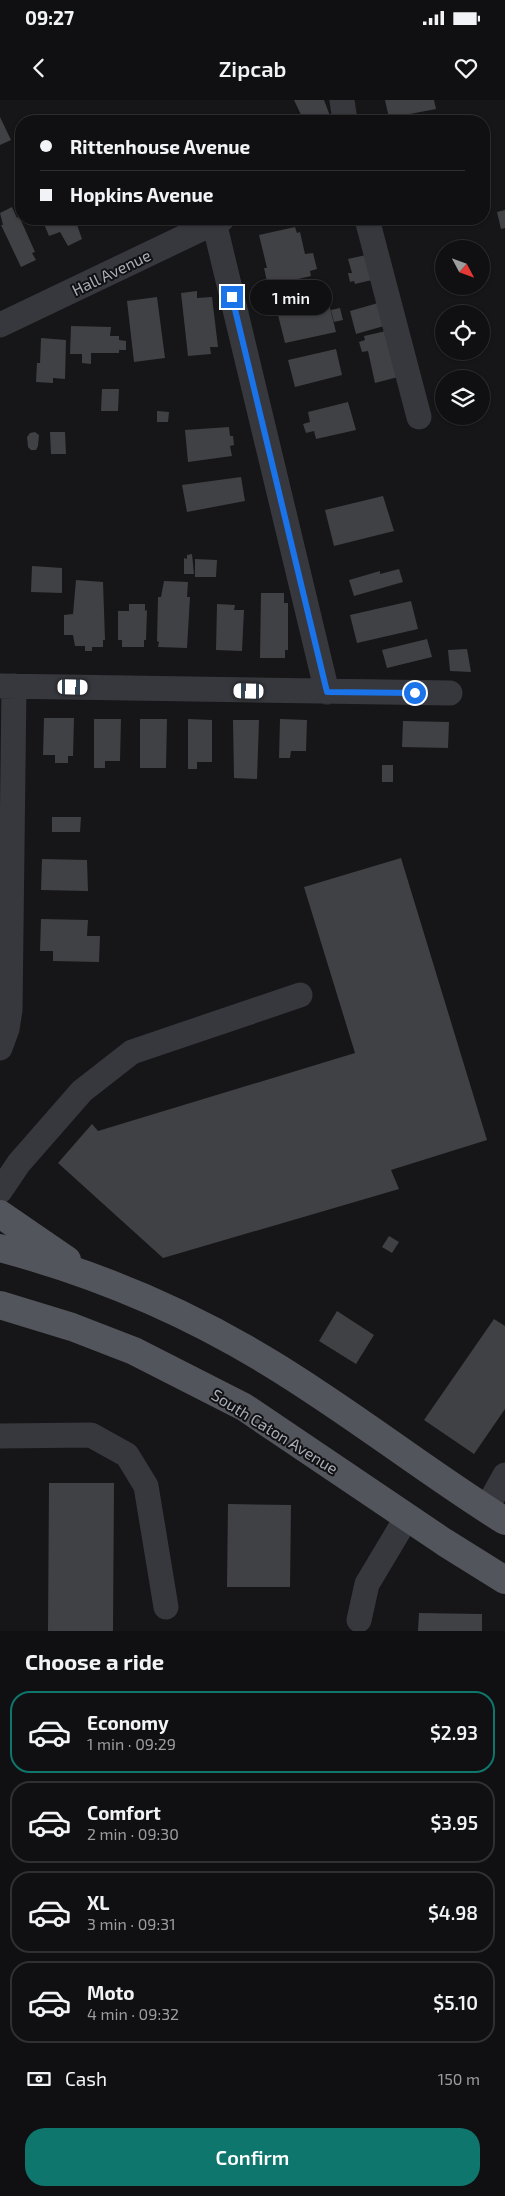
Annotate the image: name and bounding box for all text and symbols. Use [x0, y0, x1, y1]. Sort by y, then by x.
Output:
text: 09:27 [25, 6, 74, 29]
icon: back [25, 54, 53, 82]
icon: heart [452, 54, 480, 82]
text: Zipcab [219, 55, 286, 81]
text: Rittenhouse Avenue [70, 135, 250, 158]
text: Hopkins Avenue [70, 183, 213, 206]
north arrow [435, 240, 490, 295]
map controls [435, 240, 490, 425]
street label: Hall Avenue [68, 245, 154, 299]
callout: 1 min [250, 280, 332, 314]
route end [221, 286, 243, 308]
text: 1 min [272, 288, 310, 307]
button: locate [435, 305, 490, 360]
button: layers [435, 370, 490, 425]
car [57, 679, 88, 695]
route start [404, 682, 426, 704]
car [233, 683, 264, 699]
street label: South Caton Avenue [208, 1384, 342, 1478]
text: Choose a ride [25, 1648, 164, 1674]
icon: car [27, 1710, 72, 1755]
text: Economy [87, 1711, 169, 1734]
text: $2.93 [430, 1721, 478, 1744]
text: 1 min · 09:29 [87, 1734, 176, 1753]
icon: car [27, 1800, 72, 1845]
text: Comfort [87, 1801, 161, 1824]
text: $3.95 [430, 1811, 478, 1834]
text: 2 min · 09:30 [87, 1824, 179, 1843]
icon: car [27, 1890, 72, 1935]
text: XL [87, 1891, 109, 1914]
text: $4.98 [428, 1901, 478, 1924]
text: 3 min · 09:31 [87, 1914, 176, 1933]
icon: car [27, 1980, 72, 2025]
text: Moto [87, 1981, 135, 2004]
text: $5.10 [433, 1991, 478, 2014]
text: 4 min · 09:32 [87, 2004, 179, 2023]
icon: cash [25, 2065, 53, 2093]
text: Cash [65, 2067, 107, 2090]
text: 150 m [438, 2069, 480, 2088]
button: Confirm [25, 2128, 480, 2186]

